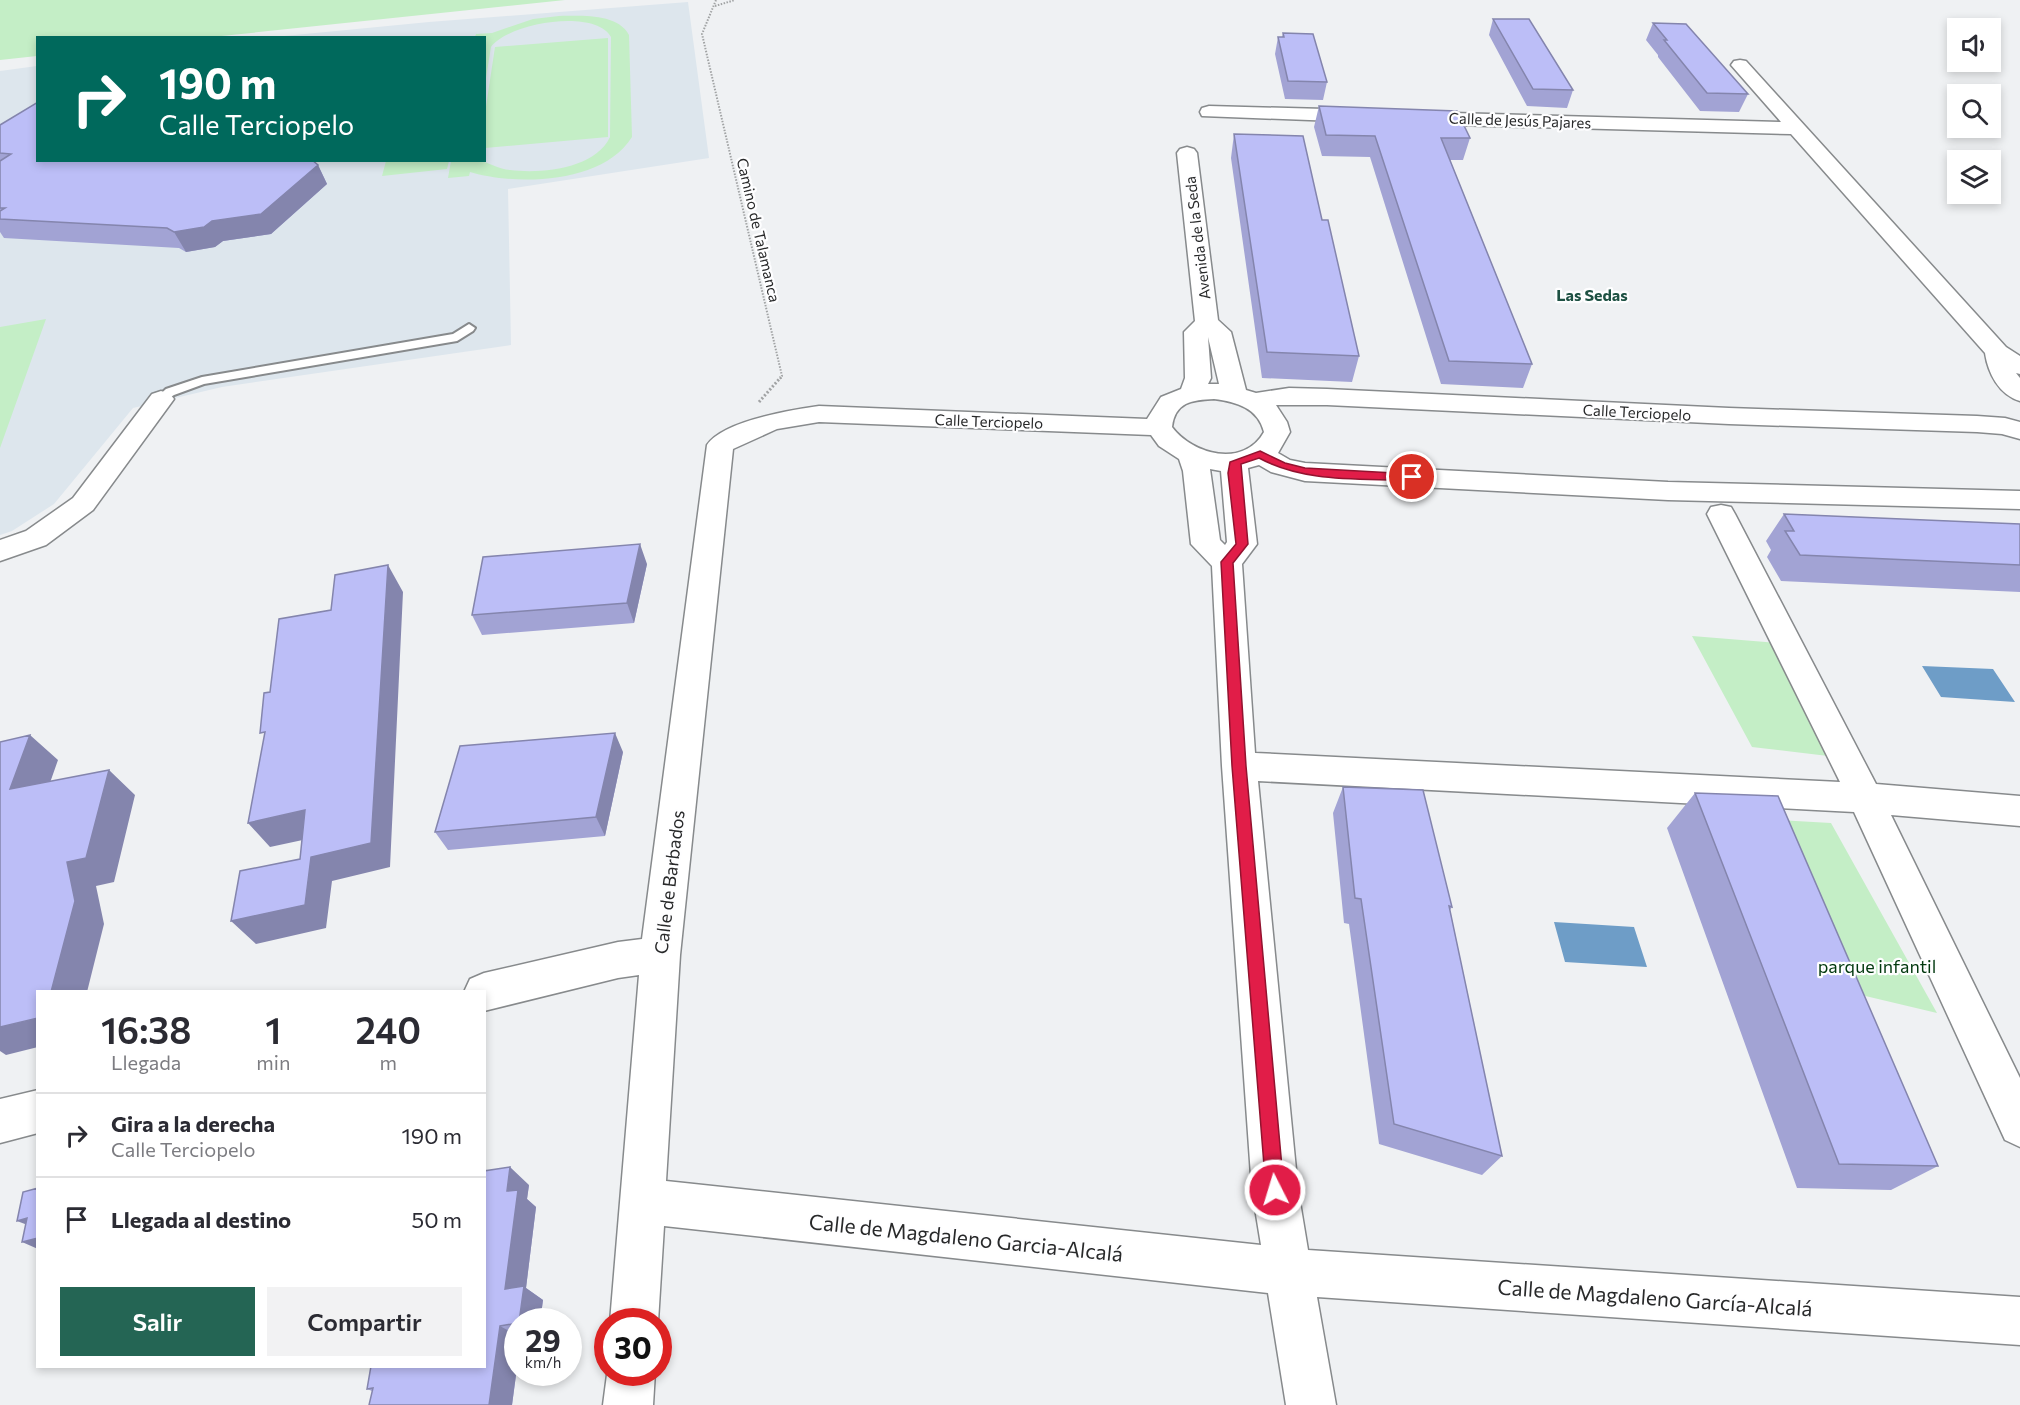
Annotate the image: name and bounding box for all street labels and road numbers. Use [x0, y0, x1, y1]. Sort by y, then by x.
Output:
street label: Calle de Jesús Pajares [1448, 109, 1592, 131]
street label: Camino de Talamanca [734, 156, 784, 304]
street label: Avenida de la Seda [1181, 175, 1213, 301]
street label: Calle Terciopelo [1582, 400, 1692, 424]
street label: Calle Terciopelo [935, 410, 1044, 432]
street label: Calle de Barbados [649, 809, 689, 955]
street label: Calle de Magdaleno Garcia-Alcalá [808, 1208, 1124, 1266]
street label: Calle de Magdaleno García-Alcalá [1497, 1274, 1813, 1320]

